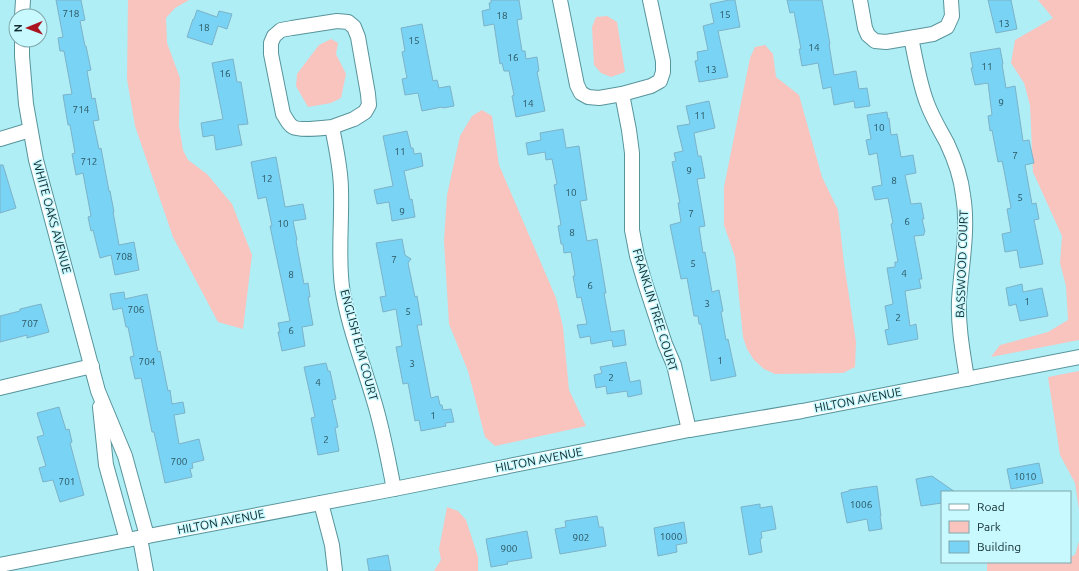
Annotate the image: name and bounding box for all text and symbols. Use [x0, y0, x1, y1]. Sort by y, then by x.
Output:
north arrow [8, 8, 48, 48]
house number: 718 [63, 8, 80, 19]
house number: 15 [719, 9, 731, 20]
house number: 18 [496, 10, 508, 21]
house number: 13 [998, 18, 1010, 29]
house number: 18 [198, 22, 210, 33]
text: N [12, 24, 24, 32]
house number: 15 [408, 35, 420, 46]
house number: 14 [808, 42, 820, 53]
house number: 16 [507, 52, 519, 63]
house number: 11 [981, 61, 993, 72]
house number: 13 [705, 64, 717, 75]
house number: 16 [219, 68, 231, 79]
house number: 9 [998, 97, 1004, 108]
house number: 14 [522, 98, 534, 109]
house number: 714 [73, 104, 90, 115]
house number: 11 [694, 110, 706, 121]
house number: 10 [873, 122, 885, 133]
house number: 11 [394, 146, 406, 157]
house number: 7 [1012, 150, 1018, 161]
house number: 712 [81, 156, 97, 167]
street label: WHITE OAKS AVENUE [31, 159, 74, 275]
house number: 9 [686, 165, 692, 176]
house number: 12 [261, 173, 273, 184]
house number: 8 [891, 175, 897, 186]
house number: 10 [565, 187, 577, 198]
house number: 5 [1017, 192, 1023, 203]
house number: 9 [399, 206, 405, 217]
house number: 7 [688, 208, 694, 219]
street label: BASSWOOD COURT [953, 209, 970, 318]
house number: 6 [904, 216, 910, 227]
house number: 10 [277, 218, 289, 229]
house number: 8 [569, 227, 575, 238]
street label: FRANKLIN TREE COURT [631, 247, 680, 373]
house number: 708 [116, 251, 133, 262]
house number: 7 [391, 254, 397, 265]
house number: 5 [690, 258, 696, 269]
house number: 4 [901, 268, 907, 279]
house number: 8 [288, 269, 294, 280]
house number: 6 [587, 280, 593, 291]
street label: ENGLISH ELM COURT [338, 288, 381, 402]
house number: 1 [1024, 296, 1030, 307]
house number: 3 [704, 298, 710, 309]
house number: 706 [128, 304, 145, 315]
house number: 5 [405, 306, 411, 317]
house number: 2 [895, 312, 901, 323]
house number: 707 [22, 318, 38, 329]
house number: 6 [288, 325, 294, 336]
house number: 1 [717, 355, 723, 366]
house number: 704 [139, 356, 156, 367]
house number: 3 [409, 358, 415, 369]
house number: 2 [608, 372, 614, 383]
house number: 4 [315, 377, 321, 388]
street label: HILTON AVENUE [813, 385, 903, 414]
house number: 1 [430, 410, 436, 421]
house number: 2 [323, 434, 329, 445]
street label: HILTON AVENUE [494, 445, 584, 474]
house number: 700 [171, 456, 188, 467]
house number: 1010 [1014, 471, 1037, 482]
house number: 701 [59, 476, 75, 487]
legend [941, 491, 1071, 563]
house number: 1006 [850, 499, 873, 510]
text: Road [977, 500, 1005, 513]
street label: HILTON AVENUE [176, 507, 266, 536]
text: Park [977, 520, 1001, 533]
house number: 1000 [660, 531, 683, 542]
house number: 902 [573, 532, 589, 543]
text: Building [977, 540, 1021, 553]
house number: 900 [501, 543, 518, 554]

